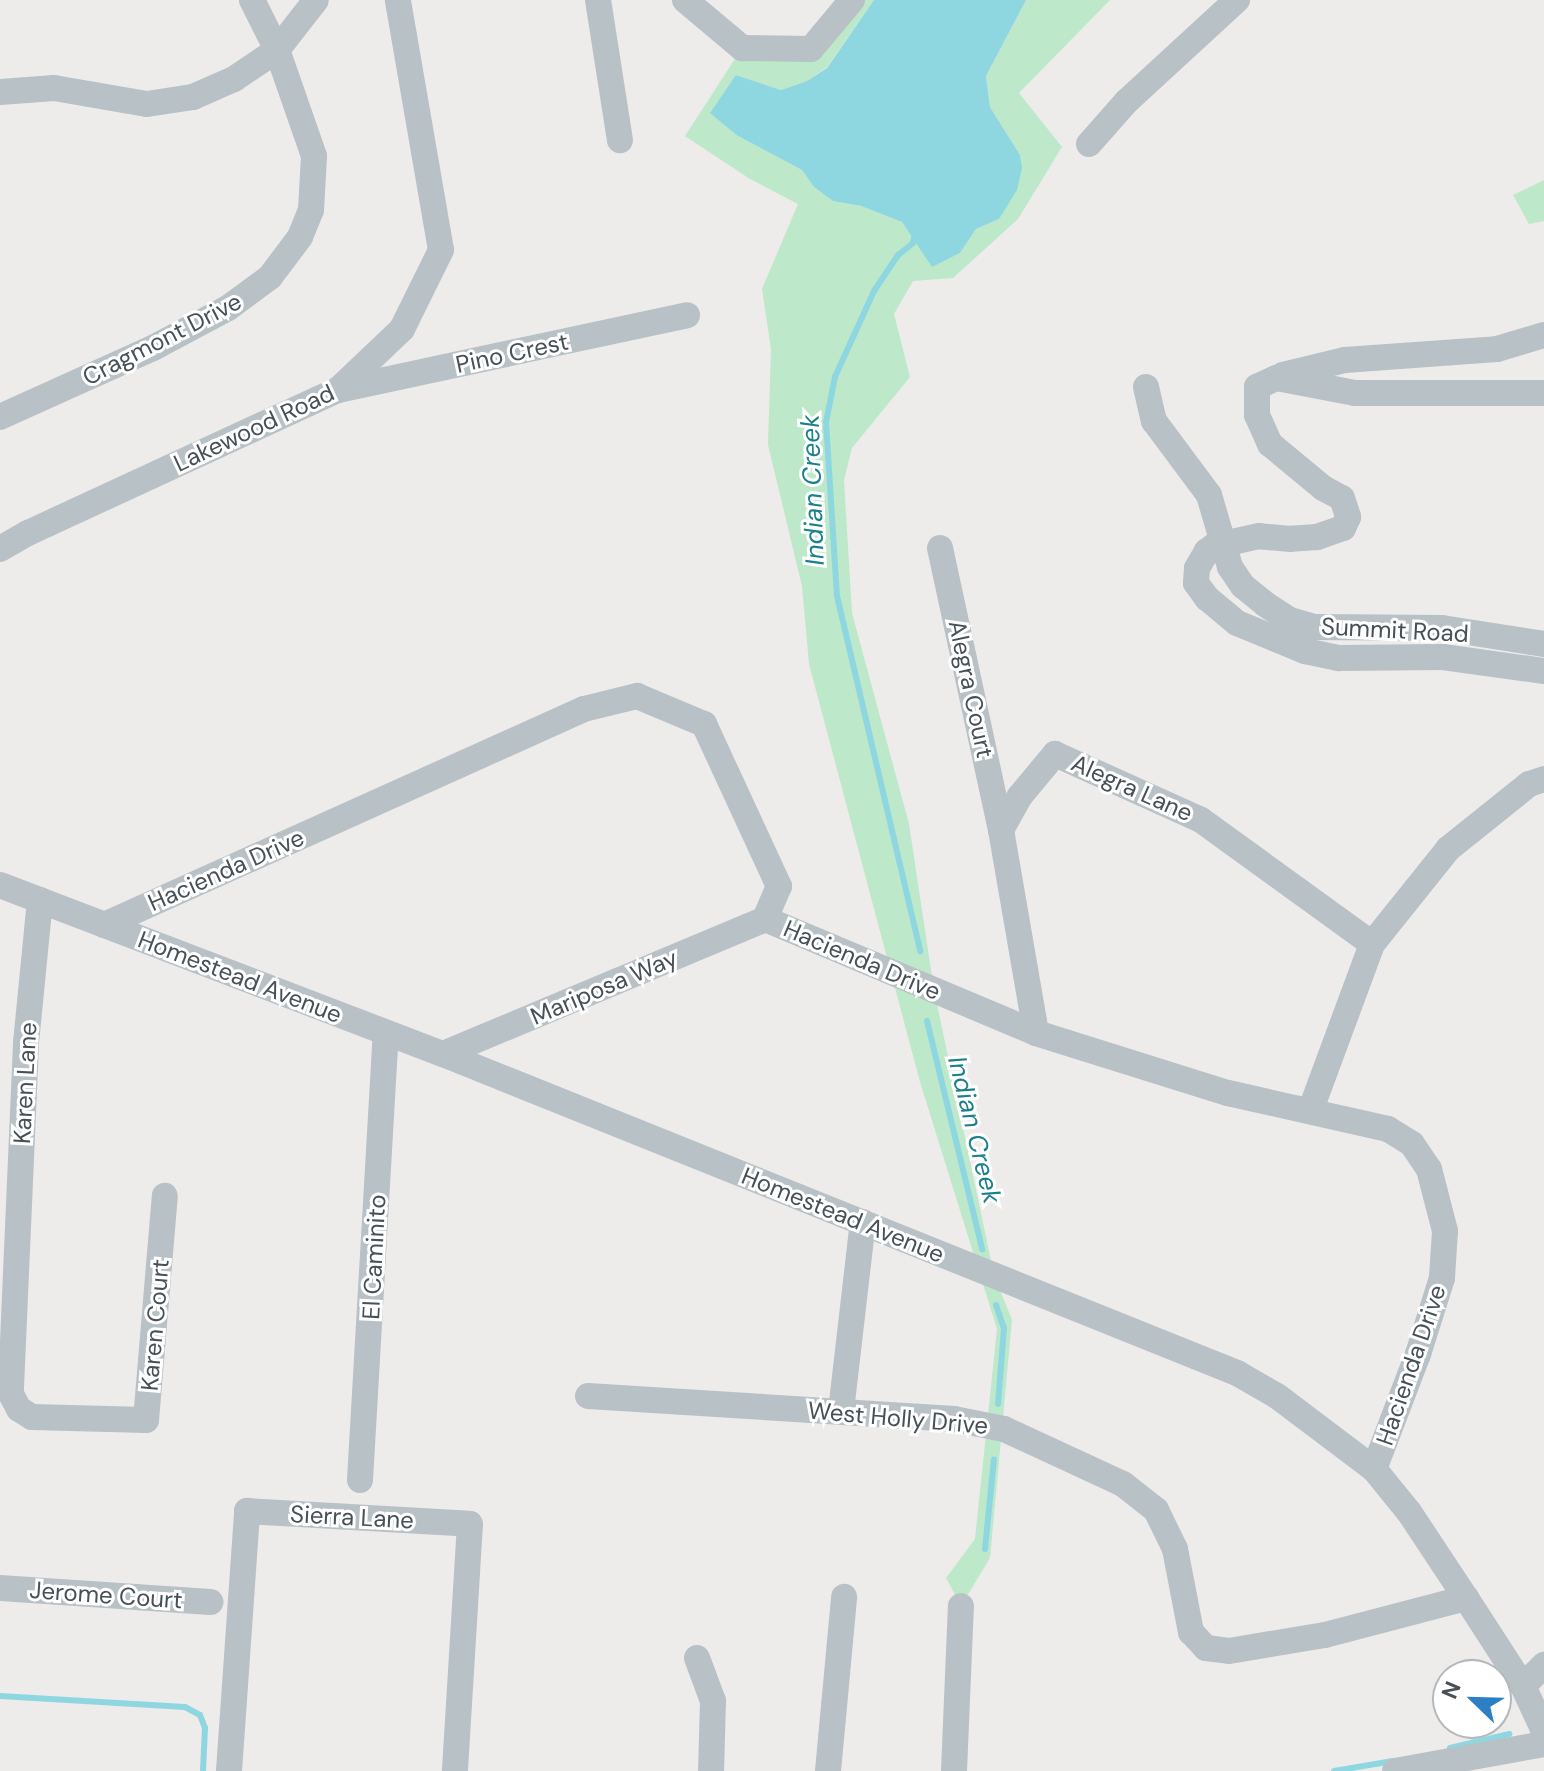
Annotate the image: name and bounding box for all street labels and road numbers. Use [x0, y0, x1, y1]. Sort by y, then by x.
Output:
street label: Cragmont Drive [78, 287, 246, 391]
street label: Pino Crest [453, 327, 571, 379]
street label: Lakewood Road [169, 378, 339, 478]
street label: Summit Road [1320, 612, 1470, 648]
street label: Alegra Court [942, 618, 1000, 760]
street label: Alegra Lane [1067, 748, 1197, 828]
street label: Hacienda Drive [144, 823, 308, 917]
street label: Hacienda Drive [779, 914, 945, 1006]
street label: Homestead Avenue [134, 925, 346, 1029]
street label: Mariposa Way [526, 943, 682, 1031]
street label: Karen Lane [7, 1021, 43, 1145]
street label: Homestead Avenue [738, 1161, 948, 1269]
street label: El Caminito [356, 1194, 392, 1320]
street label: Karen Court [135, 1258, 175, 1392]
street label: Hacienda Drive [1370, 1281, 1452, 1449]
street label: West Holly Drive [807, 1396, 989, 1440]
street label: Sierra Lane [290, 1499, 414, 1535]
street label: Jerome Court [29, 1575, 183, 1615]

